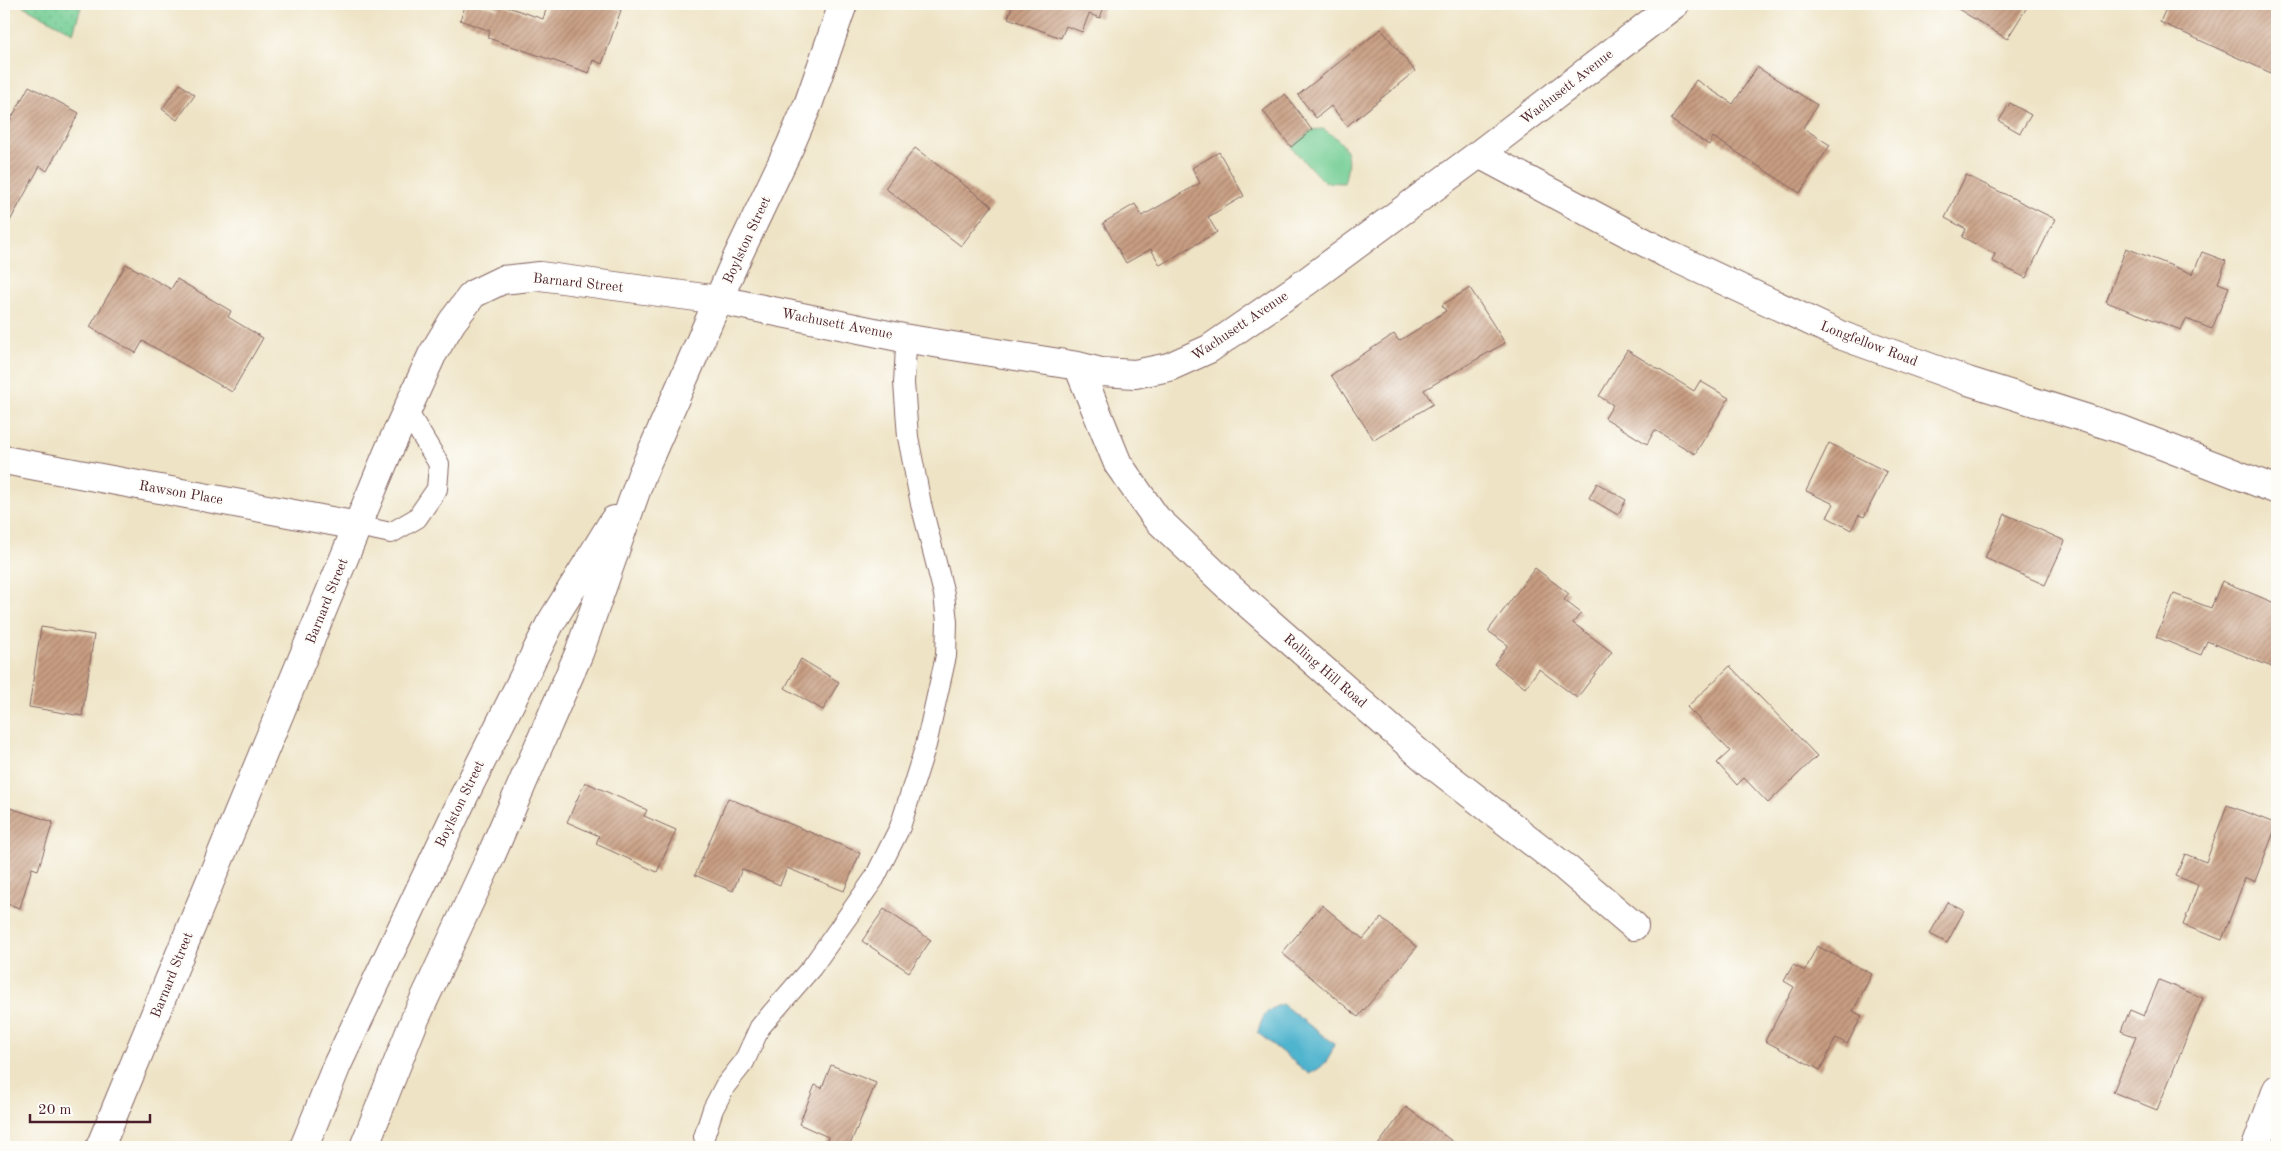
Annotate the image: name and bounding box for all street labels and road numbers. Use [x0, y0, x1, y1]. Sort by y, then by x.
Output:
street label: Wachusett Avenue [1518, 47, 1616, 127]
street label: Boylston Street [721, 194, 773, 286]
street label: Barnard Street [532, 271, 624, 295]
street label: Wachusett Avenue [1189, 289, 1291, 363]
street label: Wachusett Avenue [780, 306, 894, 342]
street label: Longfellow Road [1819, 319, 1919, 369]
street label: Rawson Place [138, 479, 224, 507]
street label: Barnard Street [303, 556, 351, 646]
street label: Rolling Hill Road [1281, 631, 1369, 711]
street label: Boylston Street [433, 758, 487, 849]
street label: Barnard Street [148, 930, 196, 1020]

